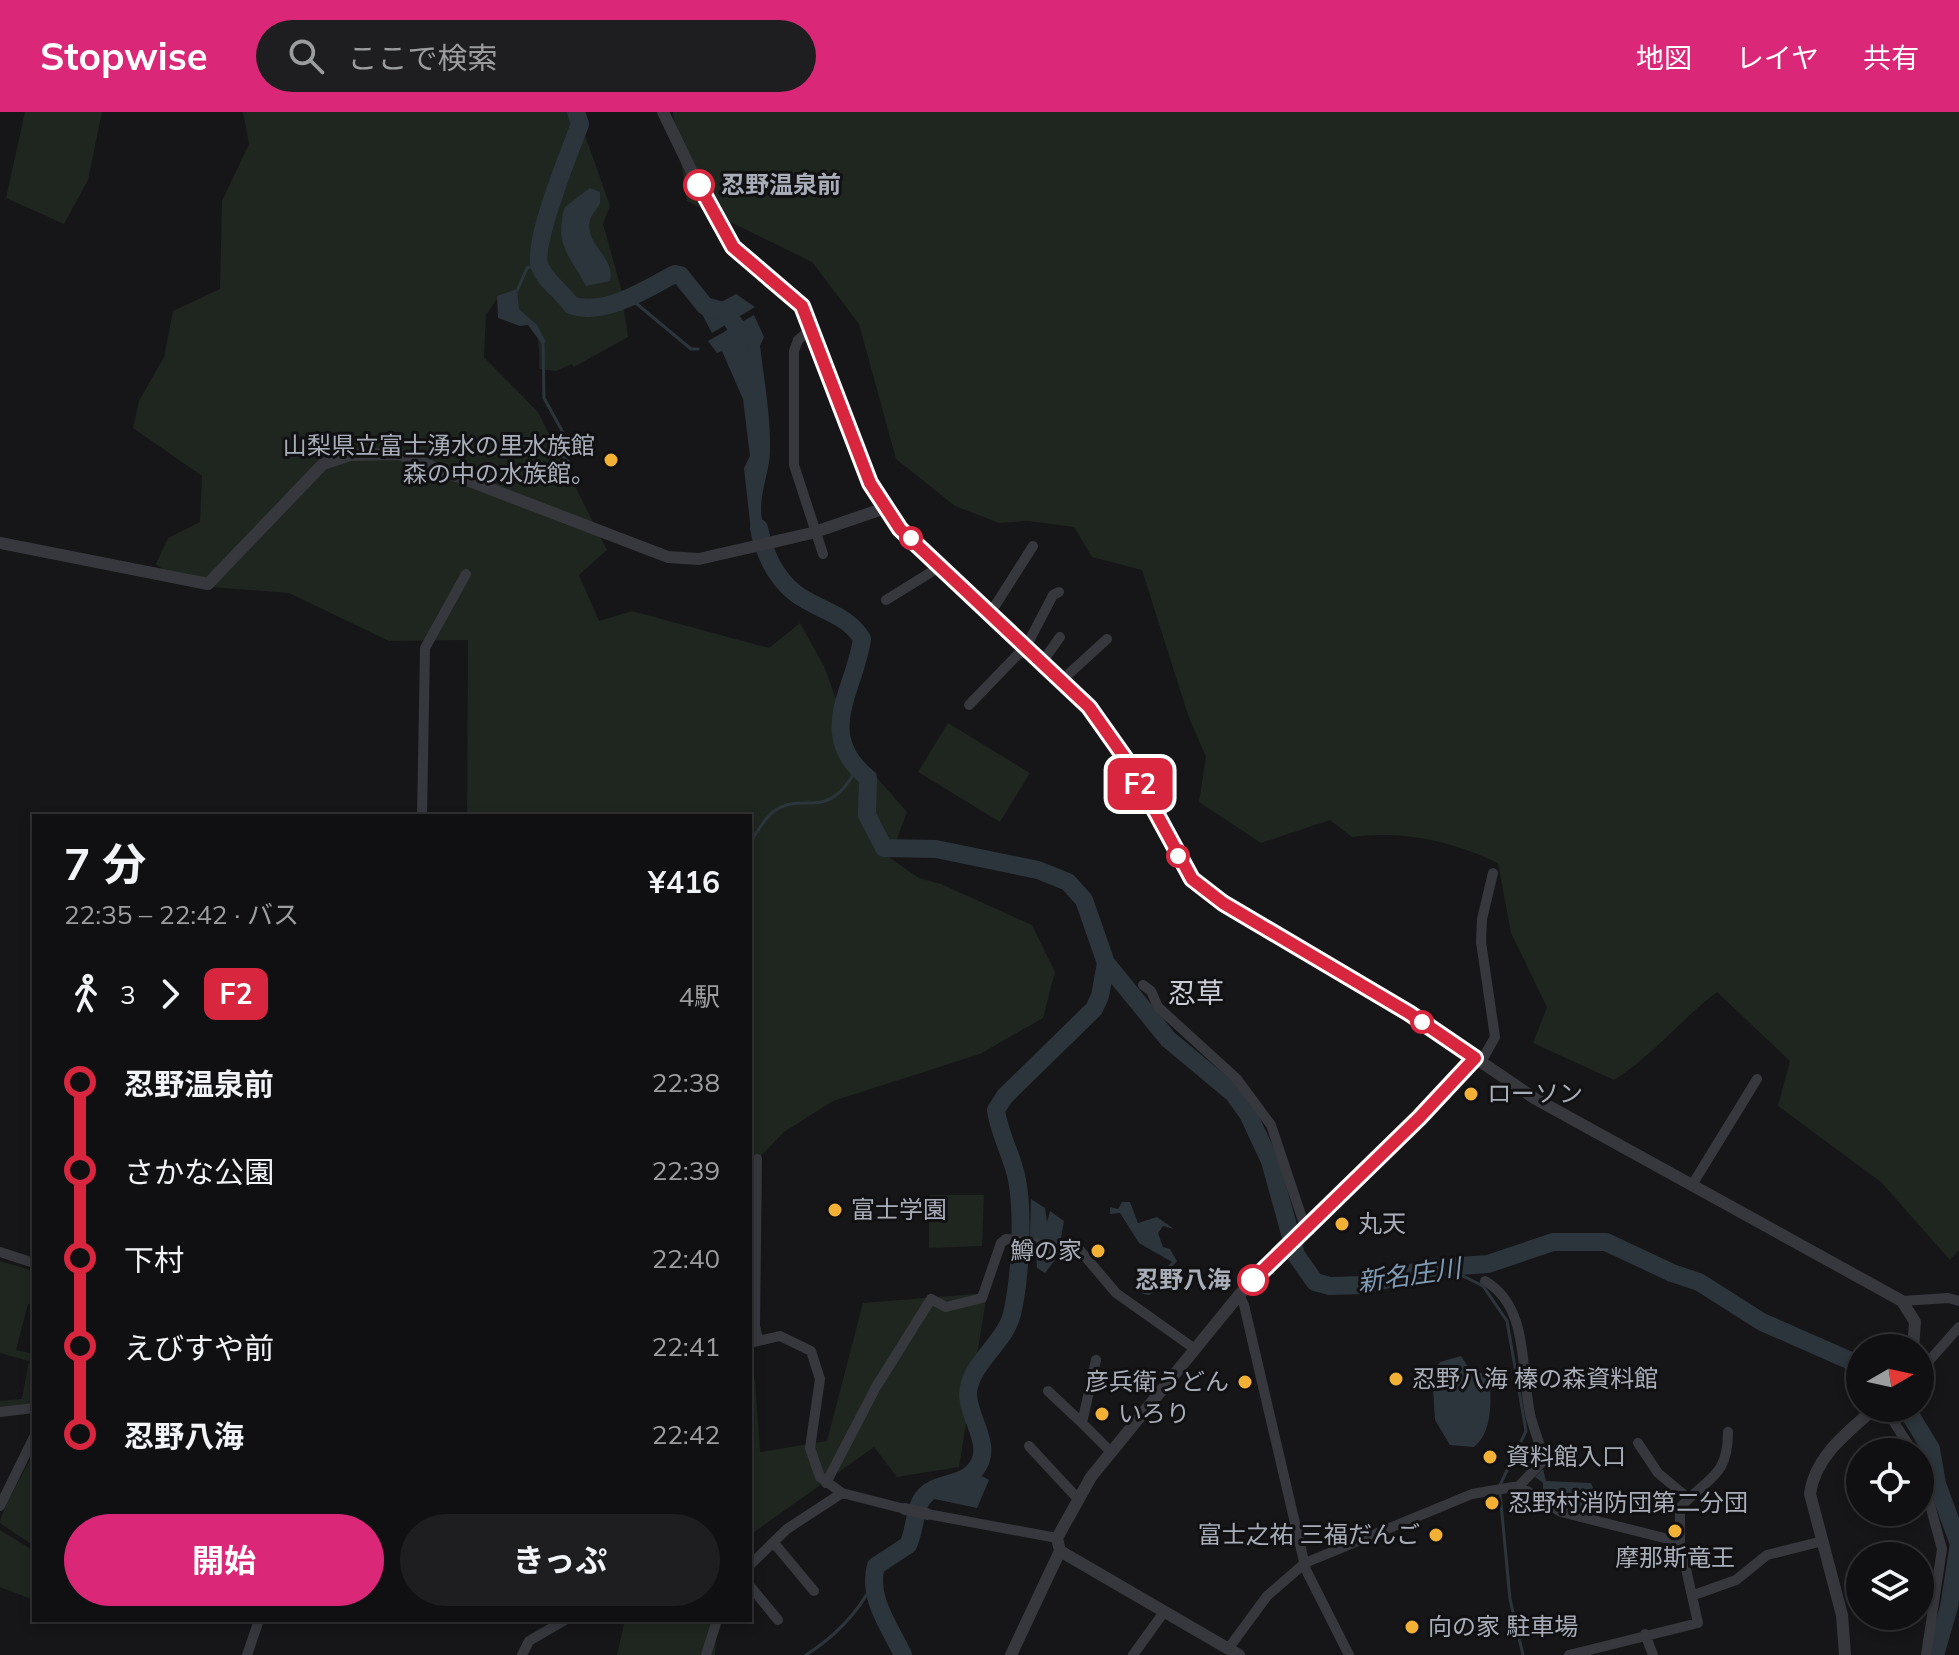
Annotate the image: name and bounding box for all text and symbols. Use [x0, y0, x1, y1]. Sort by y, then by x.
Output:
search box [256, 20, 816, 92]
text: Stopwise [40, 32, 208, 80]
icon: search [284, 34, 328, 78]
text: ここで検索 [348, 39, 498, 77]
text: 地図 [1636, 40, 1692, 75]
text: レイヤ [1736, 40, 1819, 75]
text: 共有 [1863, 40, 1919, 75]
place label: 忍野温泉前 [721, 169, 841, 199]
marker: 忍野温泉前 [684, 170, 714, 200]
place label: 山梨県立富士湧水の里水族館 森の中の水族館。 [283, 430, 595, 488]
marker: 山梨県立富士湧水の里水族館 森の中の水族館。 [602, 451, 620, 469]
unlabelled marker [900, 527, 922, 549]
line badge: F2 [1104, 758, 1176, 810]
text: F2 [1124, 766, 1156, 801]
text: 7 分 [64, 836, 146, 891]
unlabelled marker [1167, 845, 1189, 867]
text: ¥416 [648, 863, 720, 901]
text: 22:35 – 22:42 · バス [64, 898, 299, 931]
icon: walk [64, 972, 108, 1016]
icon: forward [148, 972, 192, 1016]
district label: 忍草 [1168, 975, 1224, 1010]
text: F2 [220, 976, 252, 1011]
text: 3 [120, 978, 136, 1011]
text: 4駅 [678, 980, 720, 1013]
unlabelled marker [1411, 1011, 1433, 1033]
text: 忍野温泉前 [124, 1065, 274, 1103]
text: 22:38 [652, 1066, 720, 1099]
place label: ローソン [1487, 1078, 1583, 1108]
marker: ローソン [1462, 1085, 1480, 1103]
text: さかな公園 [124, 1153, 274, 1191]
text: 22:39 [652, 1154, 720, 1187]
place label: 富士学園 [851, 1194, 947, 1224]
marker: 富士学園 [826, 1201, 844, 1219]
place label: 丸天 [1358, 1208, 1406, 1238]
marker: 丸天 [1333, 1215, 1351, 1233]
place label: 鱒の家 [1010, 1235, 1082, 1265]
text: 下村 [124, 1241, 184, 1279]
text: 22:40 [652, 1242, 720, 1275]
marker: 鱒の家 [1089, 1242, 1107, 1260]
water label: 新名庄川 [1355, 1251, 1466, 1298]
place label: 忍野八海 [1135, 1264, 1231, 1294]
marker: 忍野八海 [1238, 1265, 1268, 1295]
text: えびすや前 [124, 1329, 274, 1367]
text: 22:41 [652, 1330, 720, 1363]
north arrow [1846, 1334, 1934, 1422]
map controls [1846, 1334, 1934, 1630]
place label: 忍野八海 榛の森資料館 [1412, 1363, 1658, 1393]
place label: 彦兵衛うどん [1085, 1366, 1229, 1396]
marker: 忍野八海 榛の森資料館 [1387, 1370, 1405, 1388]
marker: 彦兵衛うどん [1236, 1373, 1254, 1391]
place label: いろり [1118, 1398, 1190, 1428]
marker: いろり [1093, 1405, 1111, 1423]
text: 忍野八海 [124, 1417, 244, 1455]
text: 22:42 [652, 1418, 720, 1451]
button: locate [1846, 1438, 1934, 1526]
place label: 資料館入口 [1506, 1441, 1626, 1471]
marker: 資料館入口 [1481, 1448, 1499, 1466]
place label: 忍野村消防団第二分団 [1508, 1487, 1748, 1517]
marker: 忍野村消防団第二分団 [1483, 1494, 1501, 1512]
button: 開始 [64, 1514, 384, 1606]
button: きっぷ [400, 1514, 720, 1606]
place label: 富士之祐 三福だんご [1198, 1519, 1420, 1549]
marker: 摩那斯竜王 [1666, 1522, 1684, 1540]
marker: 富士之祐 三福だんご [1427, 1526, 1445, 1544]
place label: 摩那斯竜王 [1615, 1542, 1735, 1572]
button: layers [1846, 1542, 1934, 1630]
place label: 向の家 駐車場 [1428, 1611, 1578, 1641]
marker: 向の家 駐車場 [1403, 1618, 1421, 1636]

